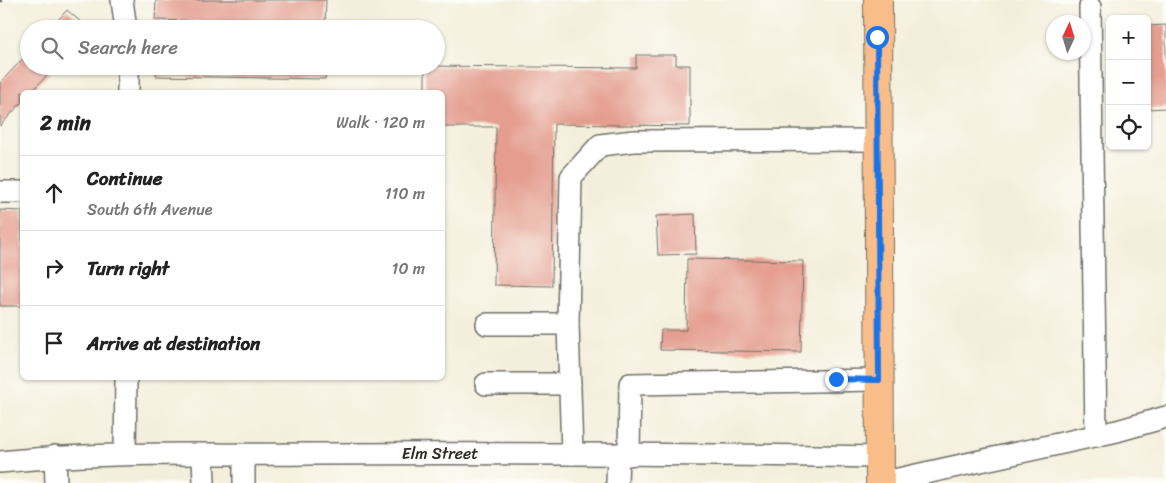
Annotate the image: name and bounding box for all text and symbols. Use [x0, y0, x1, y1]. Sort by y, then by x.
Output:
north arrow [1046, 15, 1091, 60]
map controls [1106, 15, 1151, 150]
button: + [1106, 15, 1151, 60]
search box [20, 20, 445, 75]
route start [866, 26, 889, 49]
text: Search here [78, 31, 178, 64]
icon: search [38, 34, 66, 62]
button: − [1106, 60, 1151, 105]
text: 2 min [40, 104, 91, 142]
button: locate [1106, 105, 1151, 150]
text: Walk · 120 m [336, 108, 425, 137]
text: Continue [87, 162, 163, 195]
icon: ahead [40, 179, 68, 207]
text: 110 m [385, 179, 425, 208]
text: South 6th Avenue [87, 195, 213, 224]
text: Turn right [87, 252, 169, 285]
icon: right [40, 254, 68, 282]
text: 10 m [392, 254, 425, 283]
text: Arrive at destination [87, 327, 260, 360]
icon: arrive [40, 329, 68, 357]
route end [825, 368, 848, 391]
street label: Elm Street [402, 439, 478, 468]

